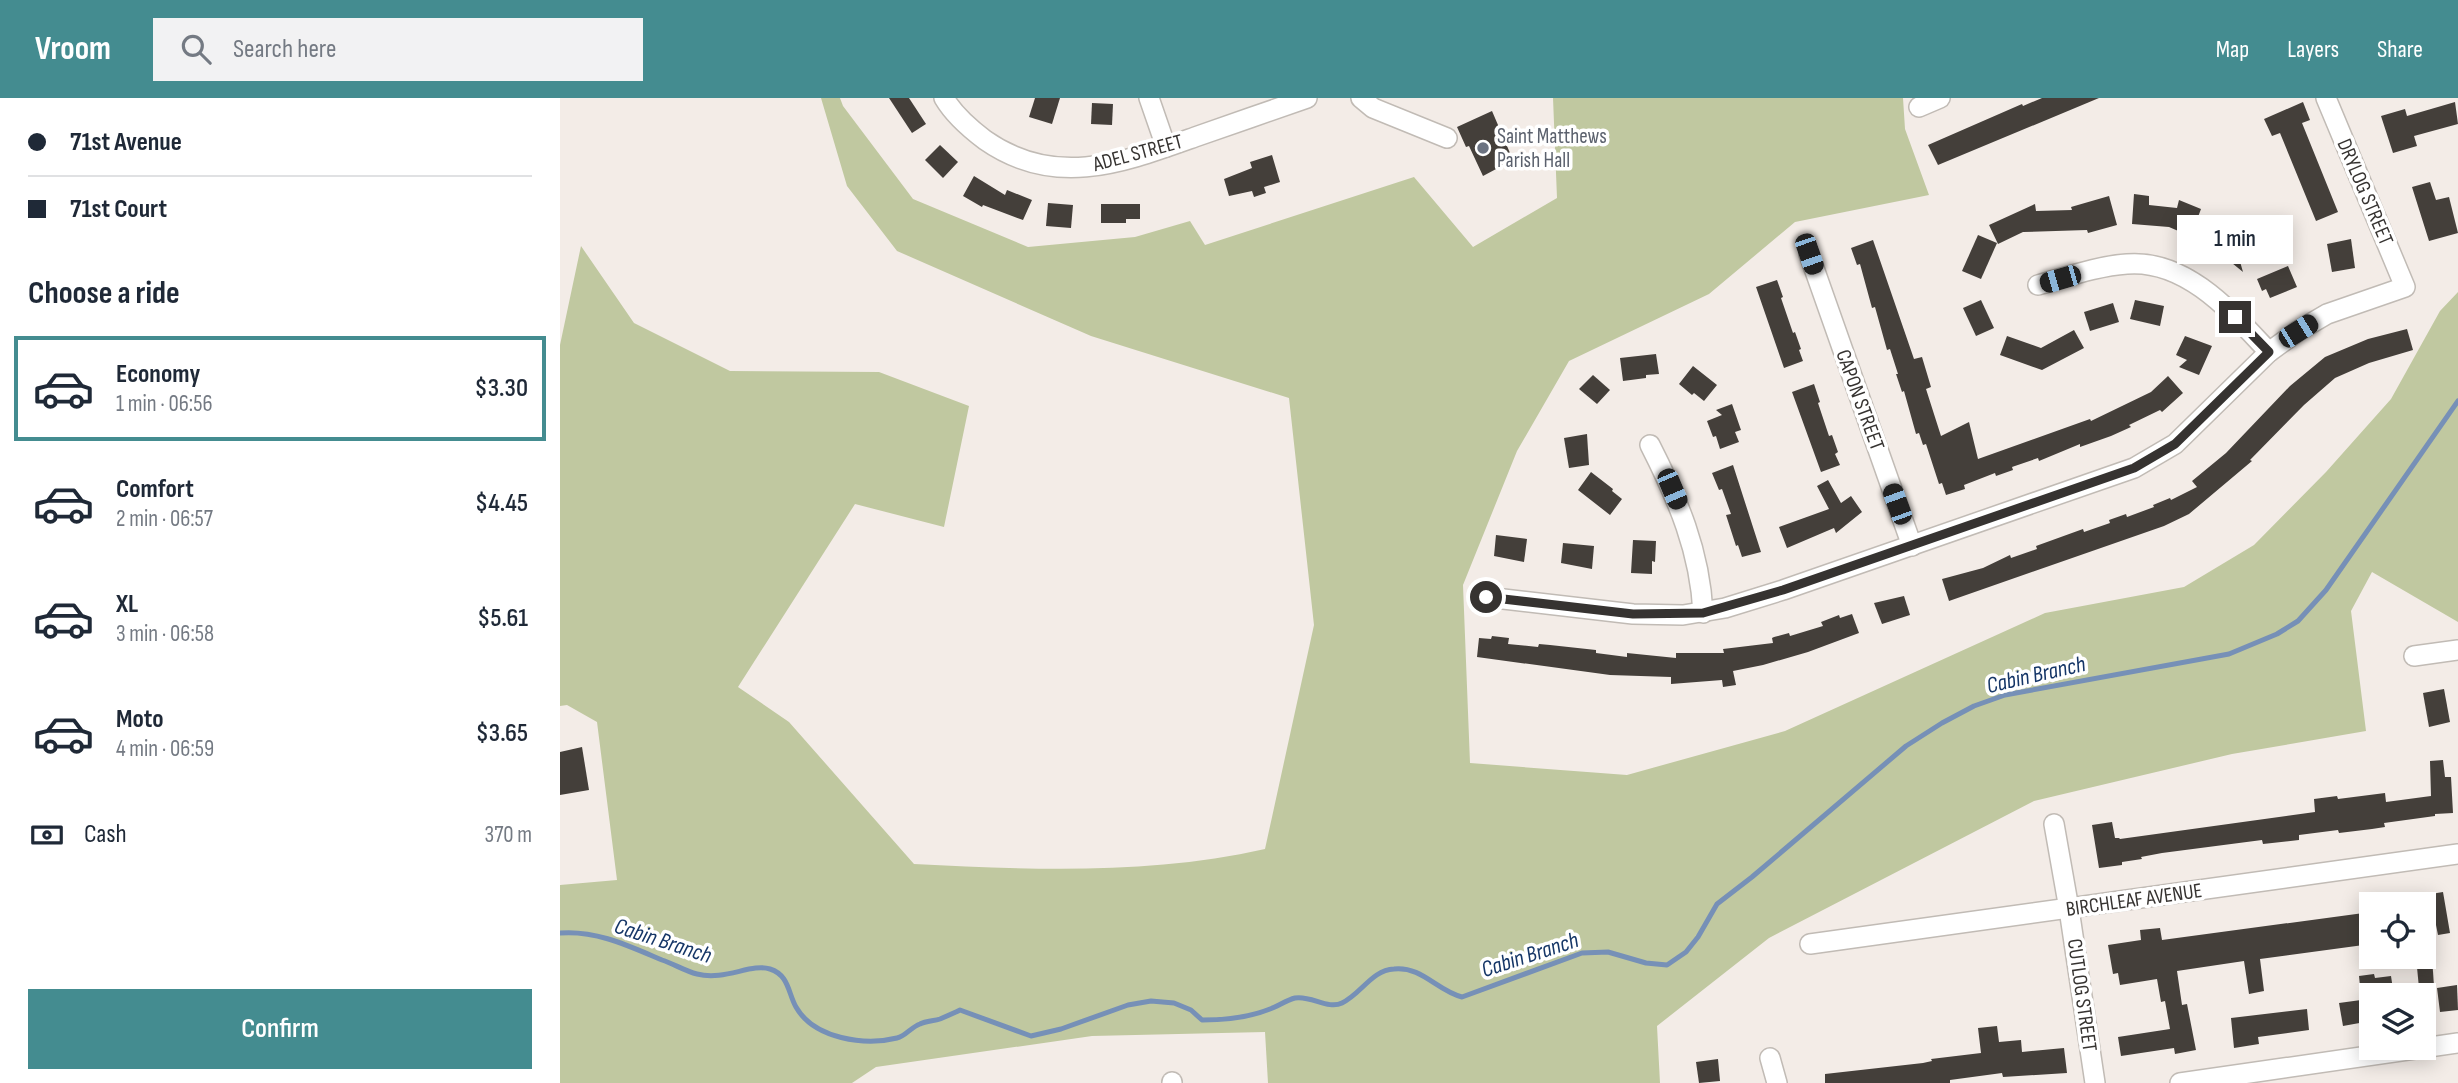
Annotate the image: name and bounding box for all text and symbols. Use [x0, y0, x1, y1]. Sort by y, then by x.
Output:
search box [153, 18, 643, 81]
text: Vroom [35, 29, 111, 69]
icon: search [177, 30, 215, 68]
text: Search here [233, 34, 336, 65]
text: Map [2216, 35, 2249, 64]
text: Layers [2287, 35, 2339, 64]
text: Share [2377, 35, 2423, 64]
place label: Saint Matthews Parish Hall [1497, 124, 1607, 173]
text: 71st Avenue [70, 127, 182, 158]
street label: ADEL STREET [1089, 129, 1186, 177]
street label: DRYLOG STREET [2331, 135, 2399, 249]
marker: Saint Matthews Parish Hall [1475, 140, 1491, 156]
text: 71st Court [70, 194, 167, 225]
callout: 1 min [2177, 216, 2293, 264]
text: 1 min [2214, 225, 2256, 253]
car [1793, 231, 1826, 277]
car [2037, 263, 2084, 295]
text: Choose a ride [28, 274, 180, 313]
route end [2219, 301, 2251, 333]
car [2275, 311, 2322, 351]
street label: CAPON STREET [1830, 346, 1890, 454]
icon: car [32, 357, 95, 420]
text: Economy [116, 359, 200, 390]
text: $3.30 [475, 373, 528, 404]
text: 1 min · 06:56 [116, 390, 212, 418]
car [1655, 466, 1690, 512]
icon: car [32, 472, 95, 535]
text: Comfort [116, 474, 194, 505]
car [1880, 481, 1915, 527]
text: $4.45 [475, 488, 528, 519]
text: 2 min · 06:57 [116, 505, 213, 533]
route start [1470, 581, 1502, 613]
icon: car [32, 587, 95, 650]
text: XL [116, 589, 138, 620]
text: $5.61 [477, 603, 528, 634]
text: 3 min · 06:58 [116, 620, 214, 648]
water label: Cabin Branch [1984, 650, 2088, 700]
icon: car [32, 702, 95, 765]
text: Moto [116, 704, 164, 735]
text: $3.65 [476, 718, 528, 749]
text: 4 min · 06:59 [116, 735, 214, 763]
icon: cash [28, 816, 66, 854]
text: Cash [84, 819, 127, 850]
text: 370 m [485, 821, 532, 849]
street label: BIRCHLEAF AVENUE [2064, 878, 2204, 922]
map controls [2359, 892, 2436, 1060]
button: locate [2359, 892, 2436, 969]
water label: Cabin Branch [611, 912, 715, 970]
water label: Cabin Branch [1478, 926, 1582, 984]
street label: CUTLOG STREET [2062, 937, 2102, 1053]
button: layers [2359, 983, 2436, 1060]
button: Confirm [28, 989, 532, 1069]

